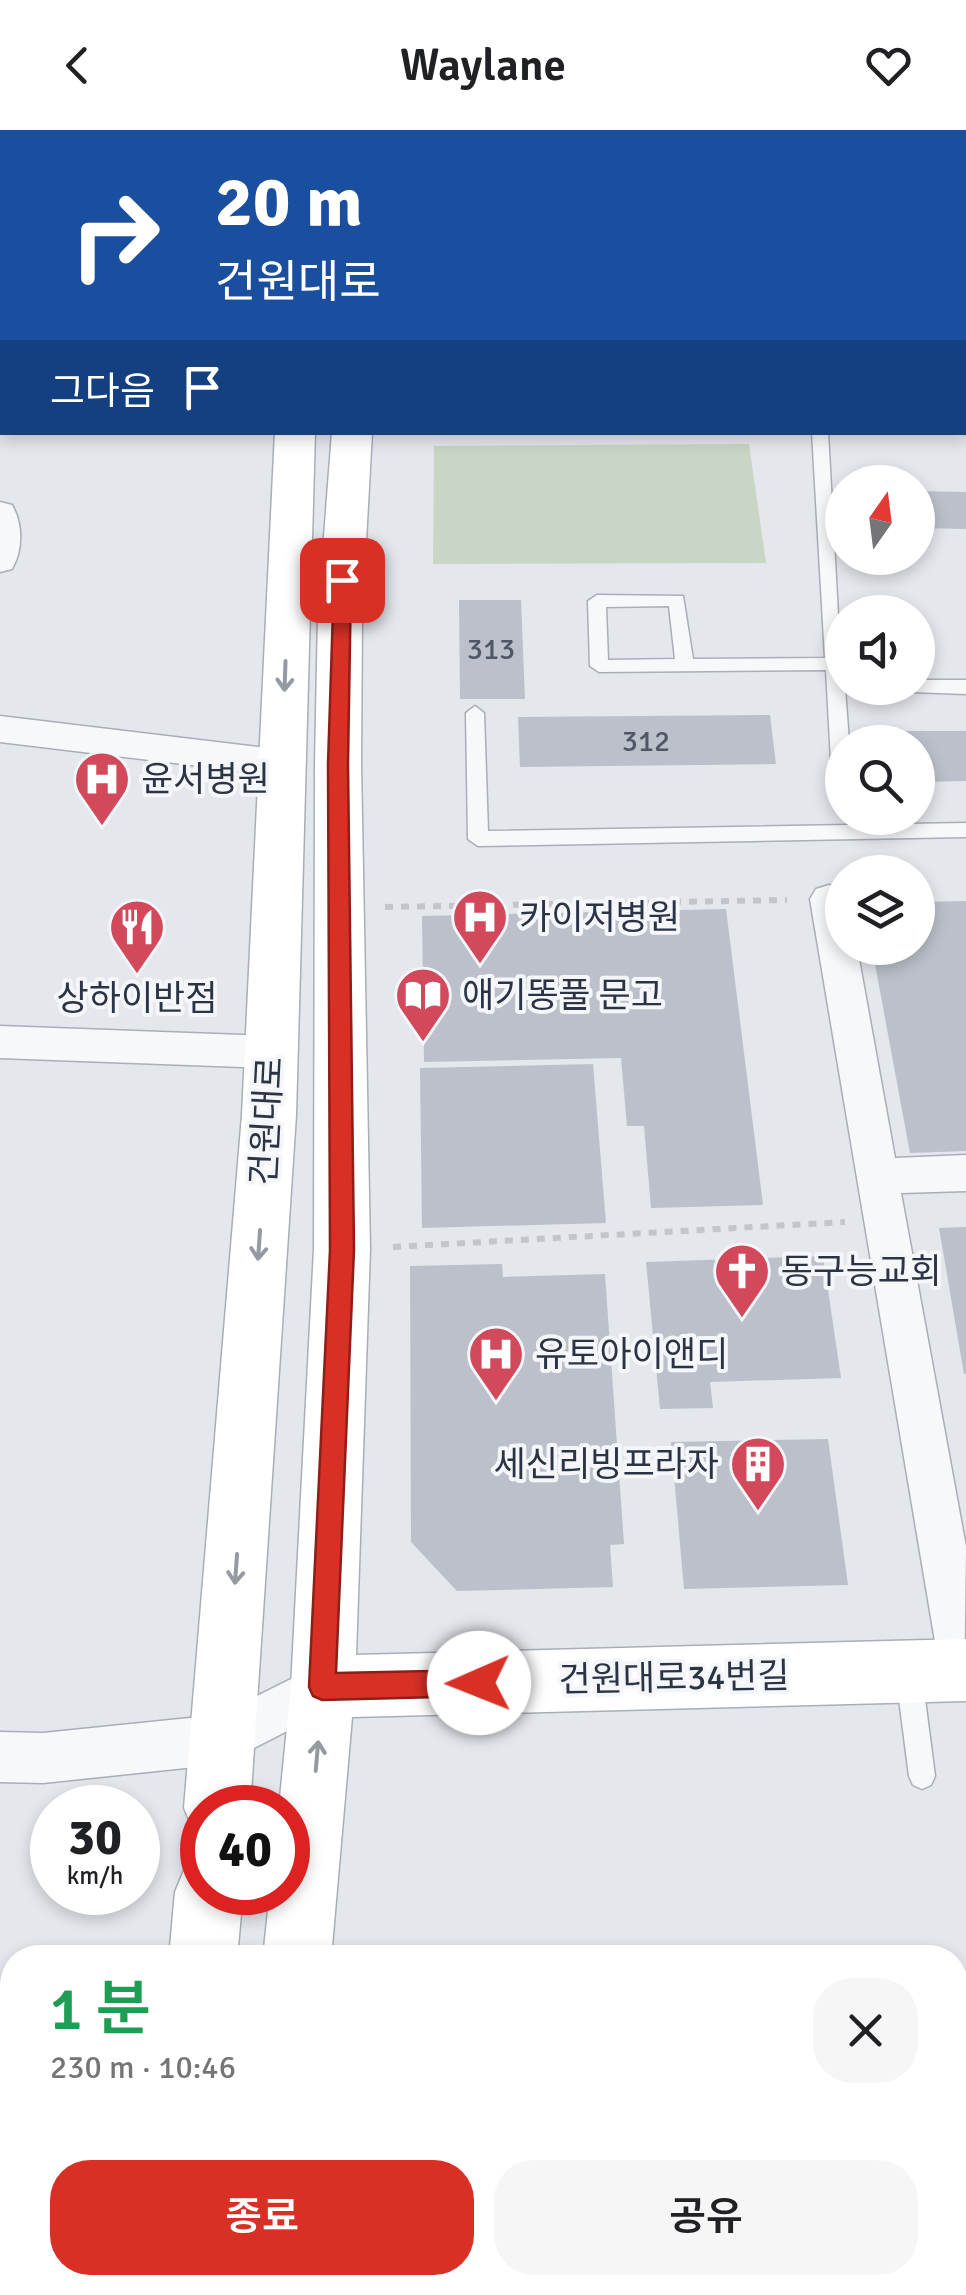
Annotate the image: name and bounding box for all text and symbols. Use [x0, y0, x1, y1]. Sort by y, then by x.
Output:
icon: back [50, 38, 105, 93]
text: Waylane [400, 38, 566, 93]
icon: heart [861, 38, 916, 93]
text: 20 m [215, 159, 363, 245]
icon: right [50, 170, 180, 300]
text: 건원대로 [215, 255, 381, 310]
icon: arrive [175, 360, 230, 415]
text: 그다음 [50, 368, 155, 415]
north arrow [825, 465, 935, 575]
map controls [825, 465, 935, 965]
pin [300, 538, 385, 623]
icon: arrive [315, 553, 370, 608]
button: sound [825, 595, 935, 705]
house number: 313 [467, 631, 515, 668]
one-way arrow [276, 659, 295, 692]
house number: 312 [622, 723, 670, 760]
button: search [825, 725, 935, 835]
hospital icon: 윤서병원 [72, 749, 132, 828]
place label: 윤서병원 [141, 758, 270, 801]
button: layers [825, 855, 935, 965]
hospital icon: 카이저병원 [450, 887, 510, 966]
place label: 카이저병원 [519, 896, 680, 939]
restaurant icon: 상하이반점 [107, 897, 167, 976]
library icon: 애기똥풀 문고 [393, 965, 453, 1044]
place label: 애기똥풀 문고 [462, 974, 663, 1017]
place label: 상하이반점 [56, 977, 218, 1020]
street label: 건원대로 [242, 1056, 292, 1186]
one-way arrow [250, 1229, 269, 1261]
church icon: 동구능교회 [712, 1241, 772, 1320]
place label: 동구능교회 [781, 1250, 942, 1293]
hospital icon: 유토아이앤디 [466, 1324, 526, 1403]
place label: 유토아이앤디 [535, 1333, 728, 1376]
building icon: 세신리빙프라자 [728, 1434, 788, 1513]
place label: 세신리빙프라자 [494, 1443, 719, 1486]
one-way arrow [226, 1553, 245, 1585]
position arrow [427, 1631, 531, 1735]
street label: 건원대로34번길 [558, 1654, 790, 1702]
one-way arrow [307, 1740, 326, 1773]
speed limit sign: 40 [180, 1785, 310, 1915]
text: 30 [68, 1807, 122, 1869]
text: km/h [67, 1860, 123, 1891]
text: 1 분 [50, 1973, 151, 2047]
button: close [813, 1978, 918, 2083]
text: 230 m · 10:46 [50, 2048, 236, 2087]
button: 종료 [50, 2160, 474, 2275]
button: 공유 [494, 2160, 918, 2275]

